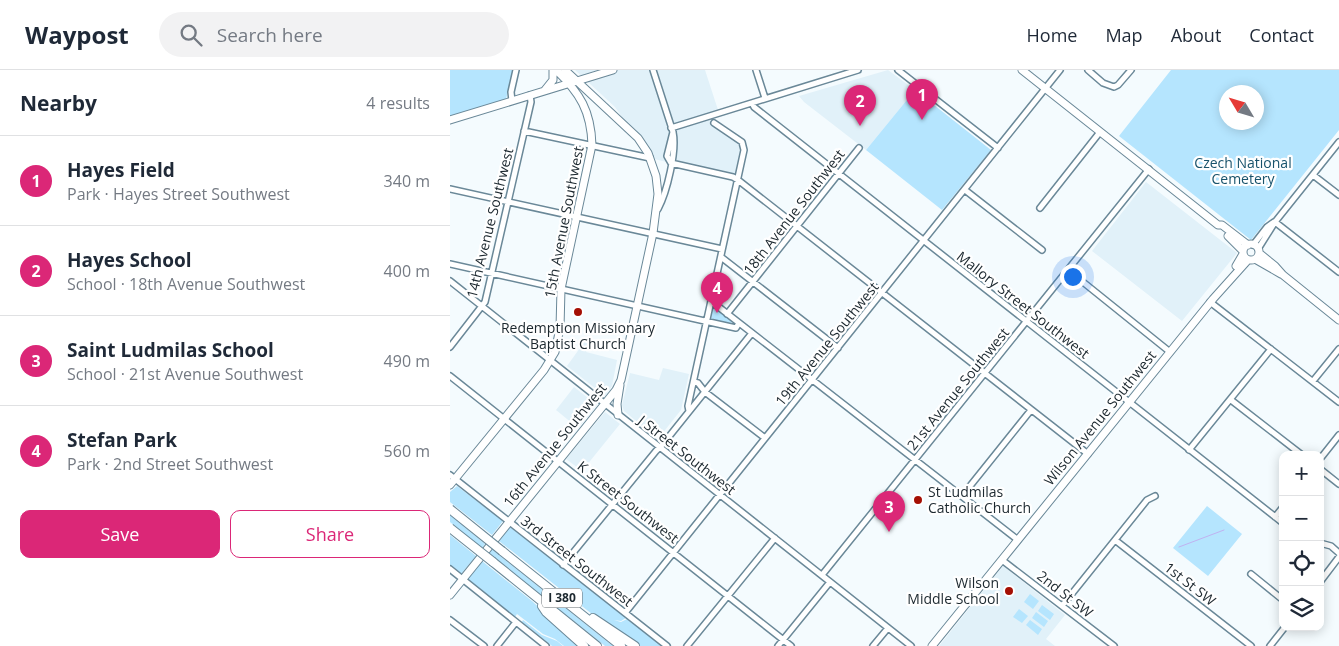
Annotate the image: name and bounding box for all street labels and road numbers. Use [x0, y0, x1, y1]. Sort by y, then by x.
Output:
street label: 15th Avenue Southwest [539, 144, 588, 299]
street label: 18th Avenue Southwest [739, 145, 849, 278]
street label: 14th Avenue Southwest [462, 146, 517, 300]
street label: Mallory Street Southwest [953, 247, 1094, 362]
street label: 19th Avenue Southwest [771, 278, 883, 410]
street label: 21st Avenue Southwest [902, 324, 1013, 454]
street label: Wilson Avenue Southwest [1039, 346, 1160, 489]
street label: 16th Avenue Southwest [499, 379, 611, 511]
street label: J Street Southwest [633, 409, 740, 499]
street label: K Street Southwest [574, 456, 683, 547]
street label: 3rd Street Southwest [517, 511, 637, 610]
street label: 1st St SW [1161, 558, 1220, 610]
street label: 2nd St SW [1034, 566, 1097, 621]
road number: I 380 [542, 588, 582, 608]

